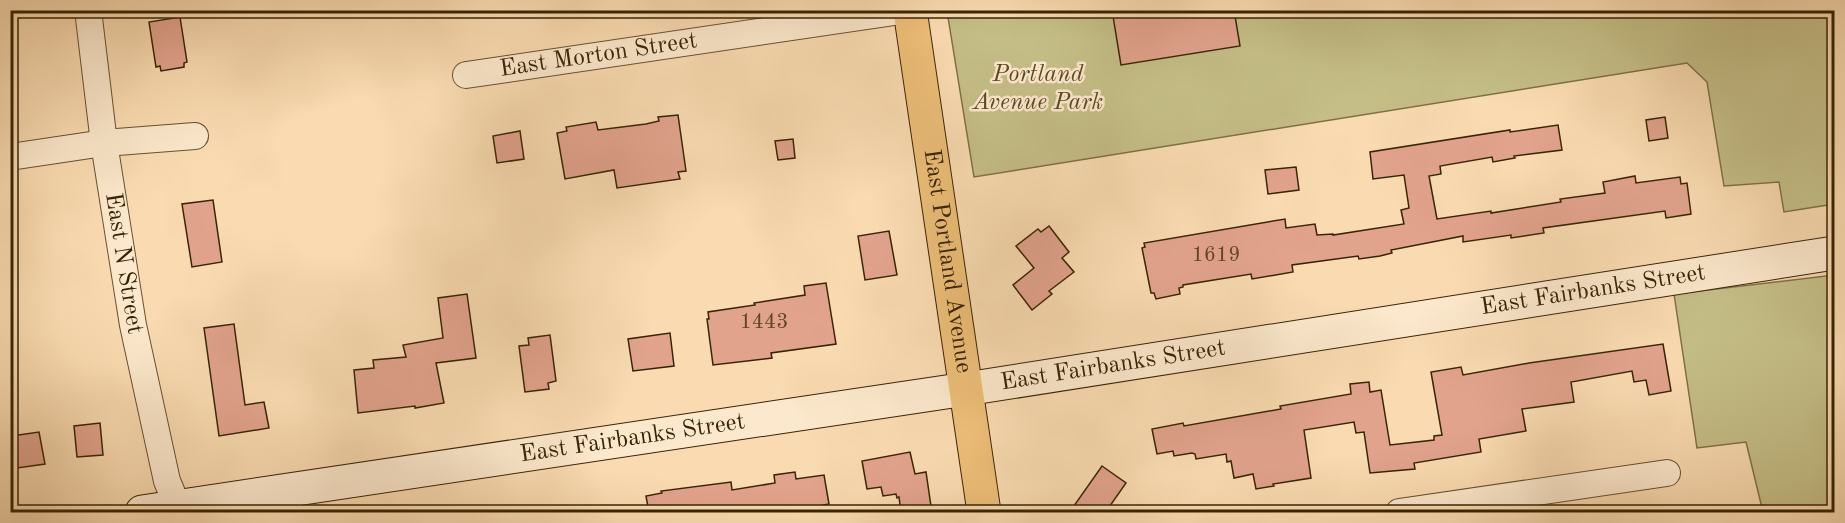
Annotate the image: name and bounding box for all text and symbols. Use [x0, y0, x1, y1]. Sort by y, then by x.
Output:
street label: East Morton Street [498, 29, 699, 82]
park label: Portland Avenue Park [971, 63, 1103, 115]
street label: East Portland Avenue [919, 148, 975, 375]
street label: East N Street [100, 191, 147, 337]
house number: 1619 [1192, 245, 1240, 266]
street label: East Fairbanks Street [1479, 261, 1707, 320]
house number: 1443 [740, 312, 788, 333]
street label: East Fairbanks Street [999, 337, 1227, 395]
street label: East Fairbanks Street [518, 410, 747, 467]

